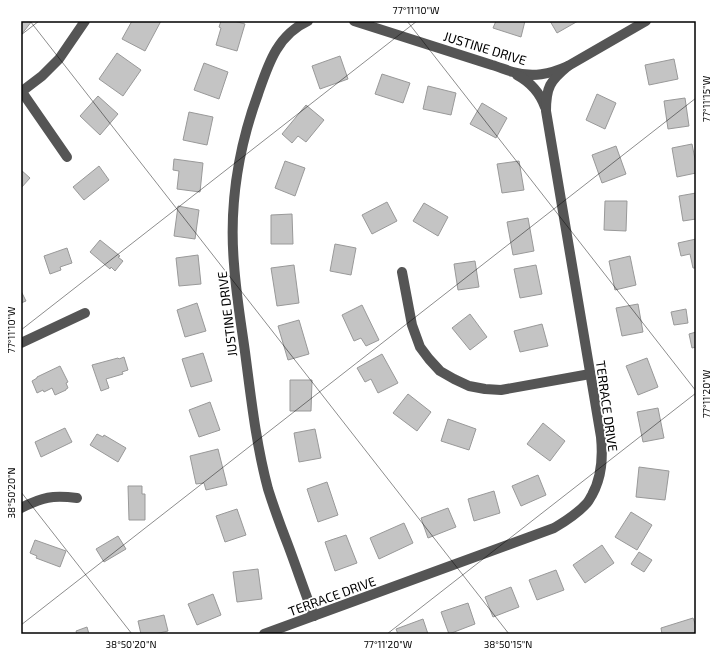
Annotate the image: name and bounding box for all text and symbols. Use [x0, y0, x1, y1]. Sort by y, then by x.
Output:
text: 77°11'10"W [393, 4, 440, 16]
street label: JUSTINE DRIVE [442, 28, 528, 68]
text: 77°11'15"W [700, 75, 712, 122]
street label: JUSTINE DRIVE [214, 270, 240, 358]
text: 77°11'10"W [5, 306, 17, 353]
street label: TERRACE DRIVE [593, 359, 621, 453]
text: 77°11'20"W [700, 369, 712, 418]
text: 38°50'20"N [5, 468, 17, 518]
street label: TERRACE DRIVE [286, 573, 378, 619]
text: 38°50'20"N [106, 638, 156, 650]
text: 77°11'20"W [364, 638, 413, 650]
text: 38°50'15"N [484, 638, 532, 650]

